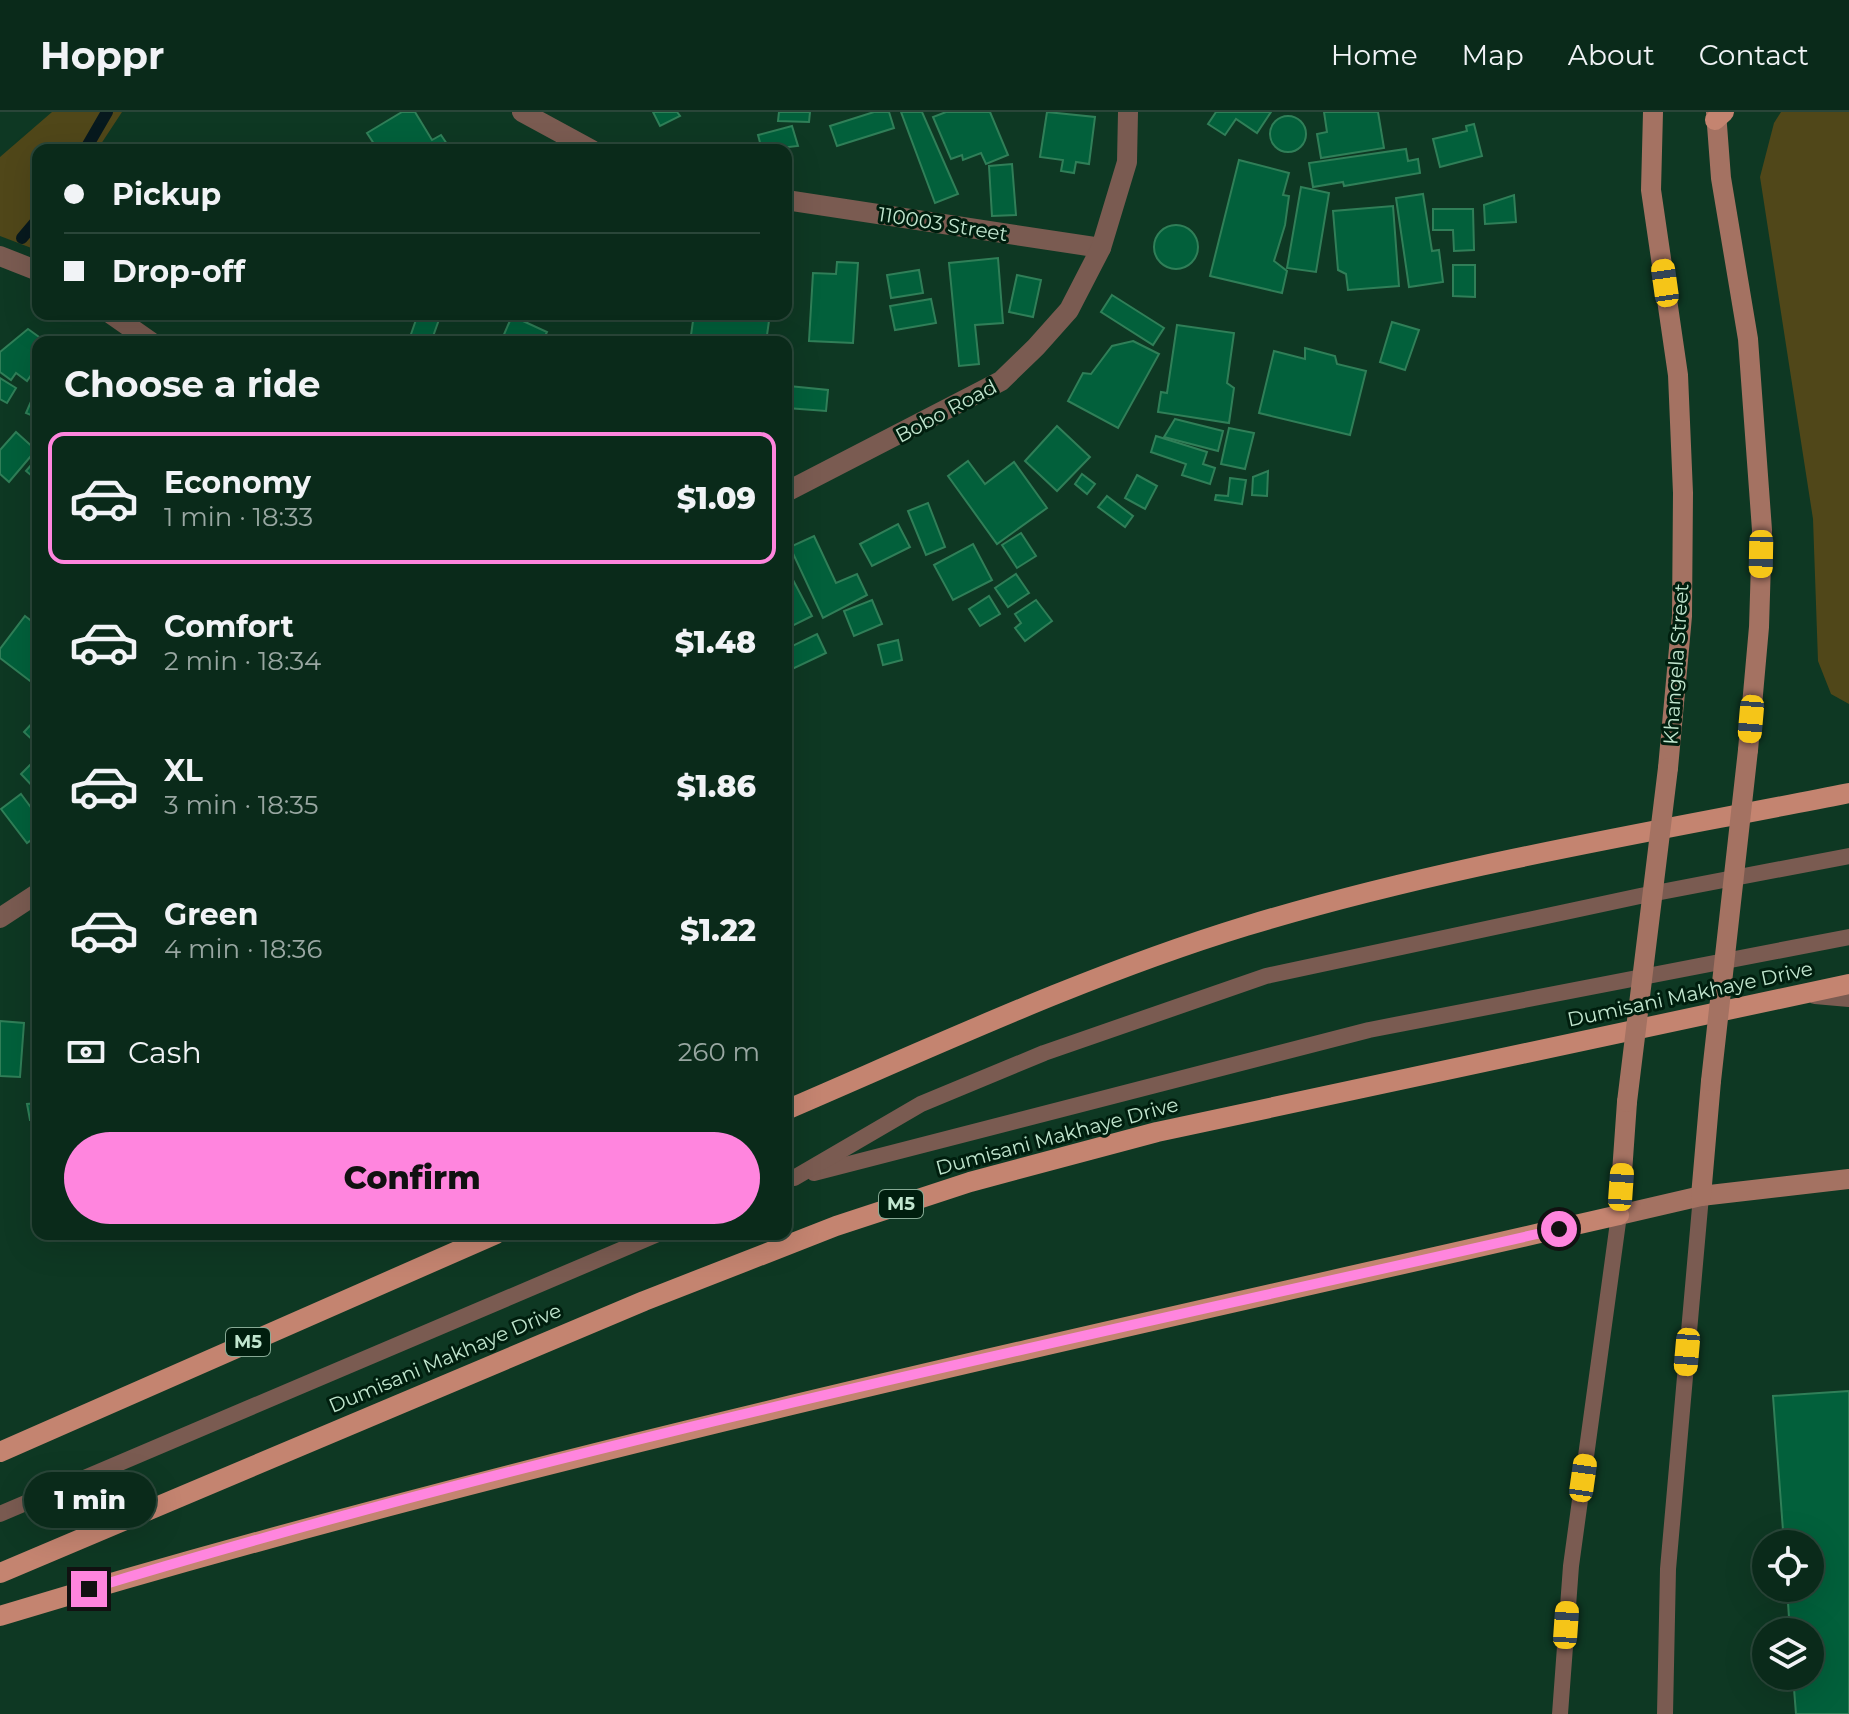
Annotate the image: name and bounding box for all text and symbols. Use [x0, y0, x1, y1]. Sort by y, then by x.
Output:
text: Hoppr [40, 32, 164, 79]
text: Home [1331, 38, 1418, 72]
text: Map [1462, 38, 1524, 72]
text: About [1568, 38, 1655, 72]
text: Contact [1699, 38, 1809, 72]
text: Pickup [112, 176, 221, 213]
street label: 110003 Street [876, 202, 1010, 246]
text: Drop-off [112, 253, 245, 290]
car [1650, 258, 1680, 308]
text: Choose a ride [64, 362, 321, 406]
street label: Bobo Road [891, 374, 1001, 448]
icon: car [68, 462, 140, 534]
text: Economy [164, 464, 311, 501]
text: $1.09 [677, 480, 756, 517]
text: 1 min · 18:33 [164, 501, 313, 533]
car [1749, 530, 1773, 578]
street label: Khangela Street [1658, 582, 1694, 746]
icon: car [68, 606, 140, 678]
text: Comfort [164, 608, 294, 645]
text: $1.48 [675, 624, 756, 661]
text: 2 min · 18:34 [164, 645, 321, 677]
car [1737, 694, 1765, 744]
icon: car [68, 750, 140, 822]
text: XL [164, 752, 203, 789]
text: $1.86 [676, 768, 756, 805]
text: 3 min · 18:35 [164, 789, 318, 821]
icon: car [68, 894, 140, 966]
text: Green [164, 896, 258, 933]
text: $1.22 [680, 912, 756, 949]
text: 4 min · 18:36 [164, 933, 322, 965]
street label: Dumisani Makhaye Drive [1565, 956, 1815, 1032]
icon: cash [64, 1030, 108, 1074]
text: Cash [128, 1034, 202, 1071]
text: 260 m [678, 1036, 760, 1068]
street label: Dumisani Makhaye Drive [933, 1092, 1181, 1180]
button: Confirm [64, 1132, 760, 1224]
car [1607, 1162, 1635, 1212]
road number: M5 [879, 1190, 923, 1218]
route start [1541, 1211, 1577, 1247]
street label: Dumisani Makhaye Drive [325, 1298, 565, 1418]
car [1673, 1327, 1701, 1377]
road number: M5 [226, 1328, 270, 1356]
car [1568, 1453, 1598, 1503]
callout: 1 min [23, 1473, 155, 1529]
text: 1 min [54, 1484, 126, 1516]
map controls [1752, 1530, 1824, 1690]
button: locate [1752, 1530, 1824, 1602]
route end [71, 1571, 107, 1607]
car [1552, 1600, 1580, 1650]
button: layers [1752, 1618, 1824, 1690]

